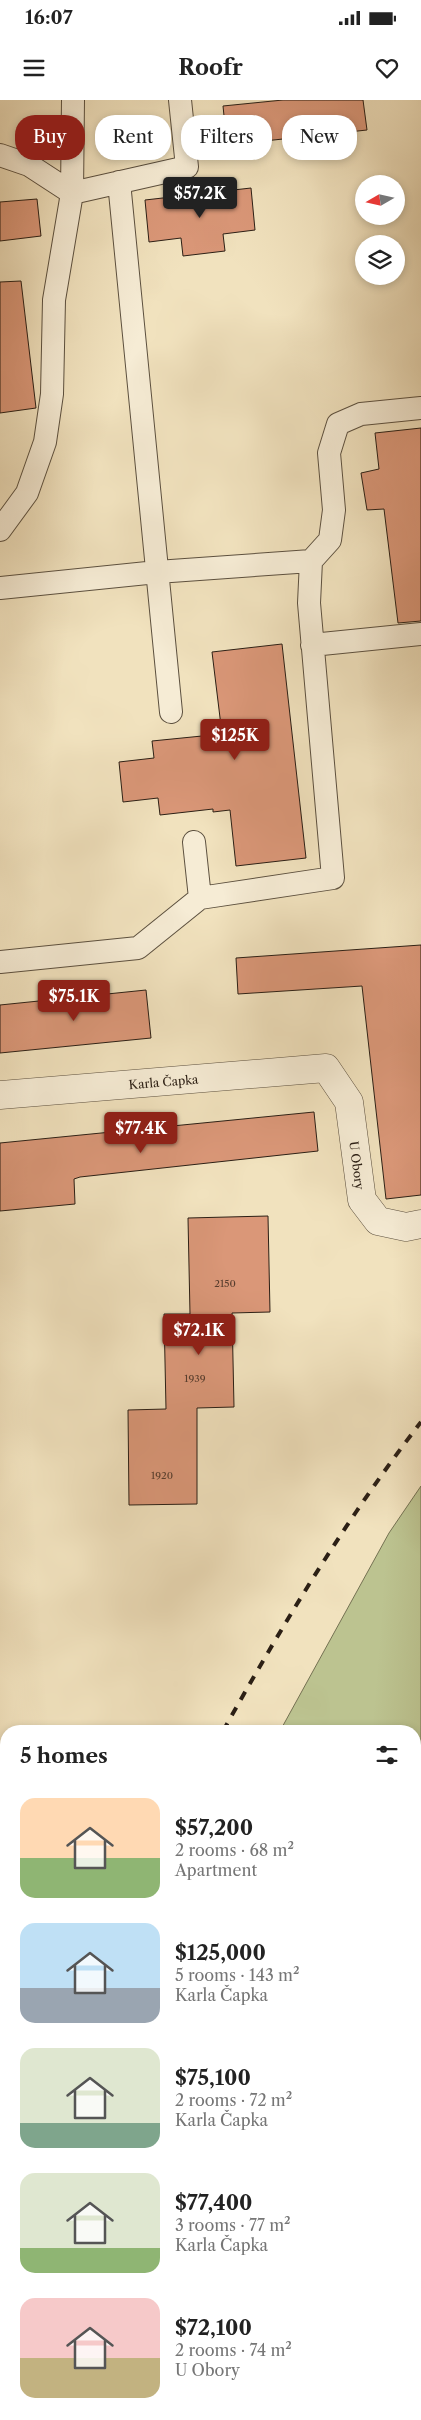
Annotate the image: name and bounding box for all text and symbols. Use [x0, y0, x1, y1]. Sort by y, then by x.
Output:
text: 16:07 [25, 6, 73, 29]
icon: menu [20, 54, 48, 82]
text: Roofr [178, 54, 243, 81]
icon: heart [373, 54, 401, 82]
chip: Buy [15, 115, 85, 160]
chip: Rent [95, 115, 171, 160]
chip: Filters [181, 115, 272, 160]
chip: New [282, 115, 357, 160]
north arrow [355, 175, 405, 225]
map controls [355, 175, 405, 285]
pin: $57.2K [159, 176, 241, 219]
text: $57.2K [174, 183, 226, 203]
button: layers [355, 235, 405, 285]
pin: $125K [200, 718, 270, 761]
text: $125K [211, 725, 259, 745]
pin: $75.1K [33, 980, 115, 1022]
text: $75.1K [49, 986, 99, 1006]
street label: Karla Čapka [128, 1071, 199, 1092]
pin: $77.4K [100, 1112, 182, 1154]
text: $77.4K [115, 1118, 167, 1138]
street label: U Obory [347, 1140, 368, 1191]
house number: 2150 [214, 1277, 236, 1290]
pin: $72.1K [158, 1314, 240, 1356]
text: $72.1K [173, 1320, 225, 1340]
house number: 1939 [184, 1372, 206, 1385]
house number: 1920 [151, 1469, 173, 1482]
icon: filters [373, 1741, 401, 1769]
text: 5 homes [20, 1743, 108, 1768]
text: $57,200 [175, 1815, 253, 1840]
icon: home [60, 1818, 120, 1878]
text: 2 rooms · 68 m² [175, 1840, 294, 1860]
text: Apartment [175, 1860, 257, 1880]
text: $125,000 [175, 1940, 266, 1965]
icon: home [60, 1943, 120, 2003]
text: 5 rooms · 143 m² [175, 1965, 299, 1985]
text: Karla Čapka [175, 1985, 268, 2005]
text: $75,100 [175, 2065, 251, 2090]
icon: home [60, 2068, 120, 2128]
text: 2 rooms · 72 m² [175, 2090, 292, 2110]
text: Karla Čapka [175, 2110, 268, 2130]
text: $77,400 [175, 2190, 252, 2215]
icon: home [60, 2193, 120, 2253]
text: 3 rooms · 77 m² [175, 2215, 291, 2235]
text: Karla Čapka [175, 2235, 268, 2255]
text: $72,100 [175, 2315, 252, 2340]
icon: home [60, 2318, 120, 2378]
text: 2 rooms · 74 m² [175, 2340, 292, 2360]
text: U Obory [175, 2360, 240, 2380]

